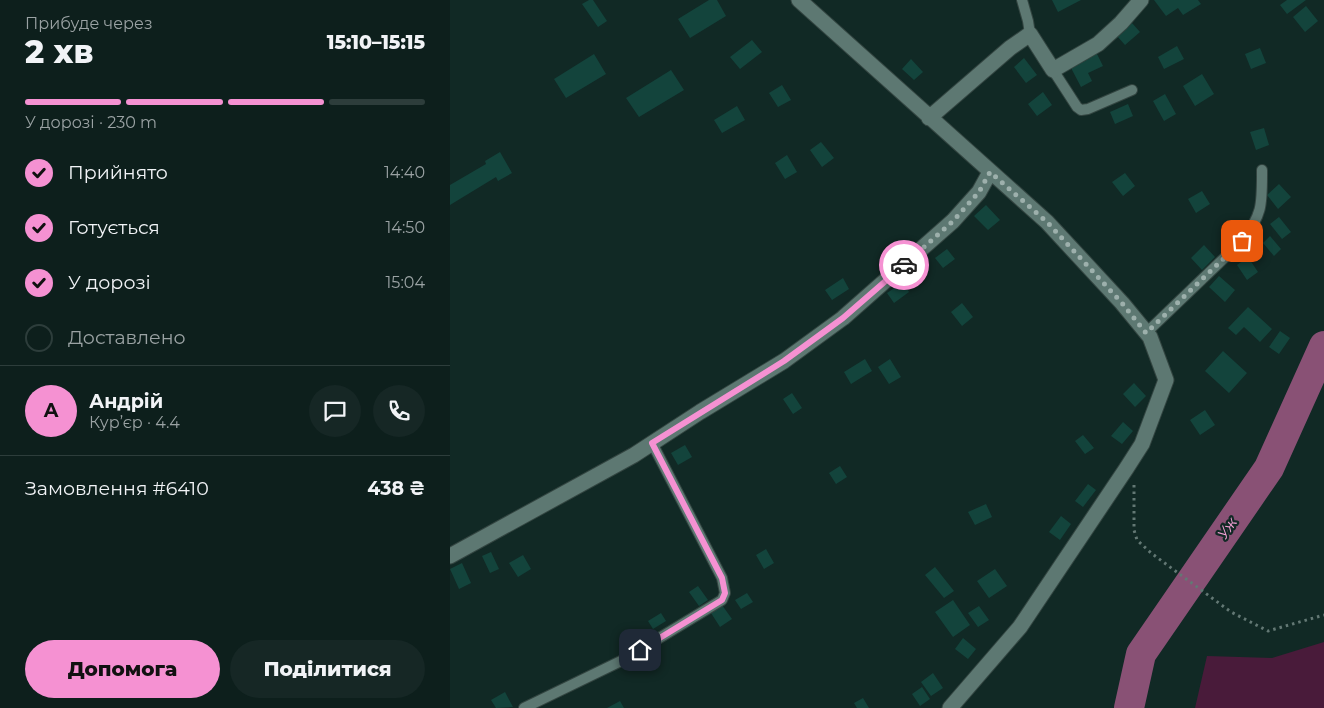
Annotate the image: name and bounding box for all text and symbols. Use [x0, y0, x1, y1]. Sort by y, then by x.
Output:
text: Прибуде через [25, 14, 152, 33]
text: 15:10–15:15 [327, 31, 425, 54]
text: 2 хв [25, 32, 93, 71]
text: У дорозі · 230 m [25, 113, 157, 132]
icon: check [25, 159, 53, 187]
text: Прийнято [68, 161, 168, 184]
text: 14:40 [384, 163, 425, 182]
icon: check [25, 214, 53, 242]
text: Готується [68, 216, 160, 239]
text: 14:50 [386, 218, 425, 237]
pin [1221, 220, 1263, 262]
icon: bag [1228, 227, 1256, 255]
courier [879, 240, 929, 290]
icon: car [890, 251, 918, 279]
icon: check [25, 269, 53, 297]
text: У дорозі [68, 271, 151, 294]
text: 15:04 [386, 273, 425, 292]
text: Доставлено [68, 326, 186, 349]
button: chat [309, 385, 361, 437]
button: phone [373, 385, 425, 437]
text: Андрій [89, 390, 163, 413]
text: А [43, 399, 59, 422]
text: Кур’єр · 4.4 [89, 413, 180, 432]
text: Замовлення #6410 [25, 477, 209, 500]
text: 438 ₴ [367, 477, 425, 500]
water label: Уж [1213, 513, 1241, 542]
pin [619, 629, 661, 671]
icon: home [626, 636, 654, 664]
button: Допомога [25, 640, 220, 698]
button: Поділитися [230, 640, 425, 698]

